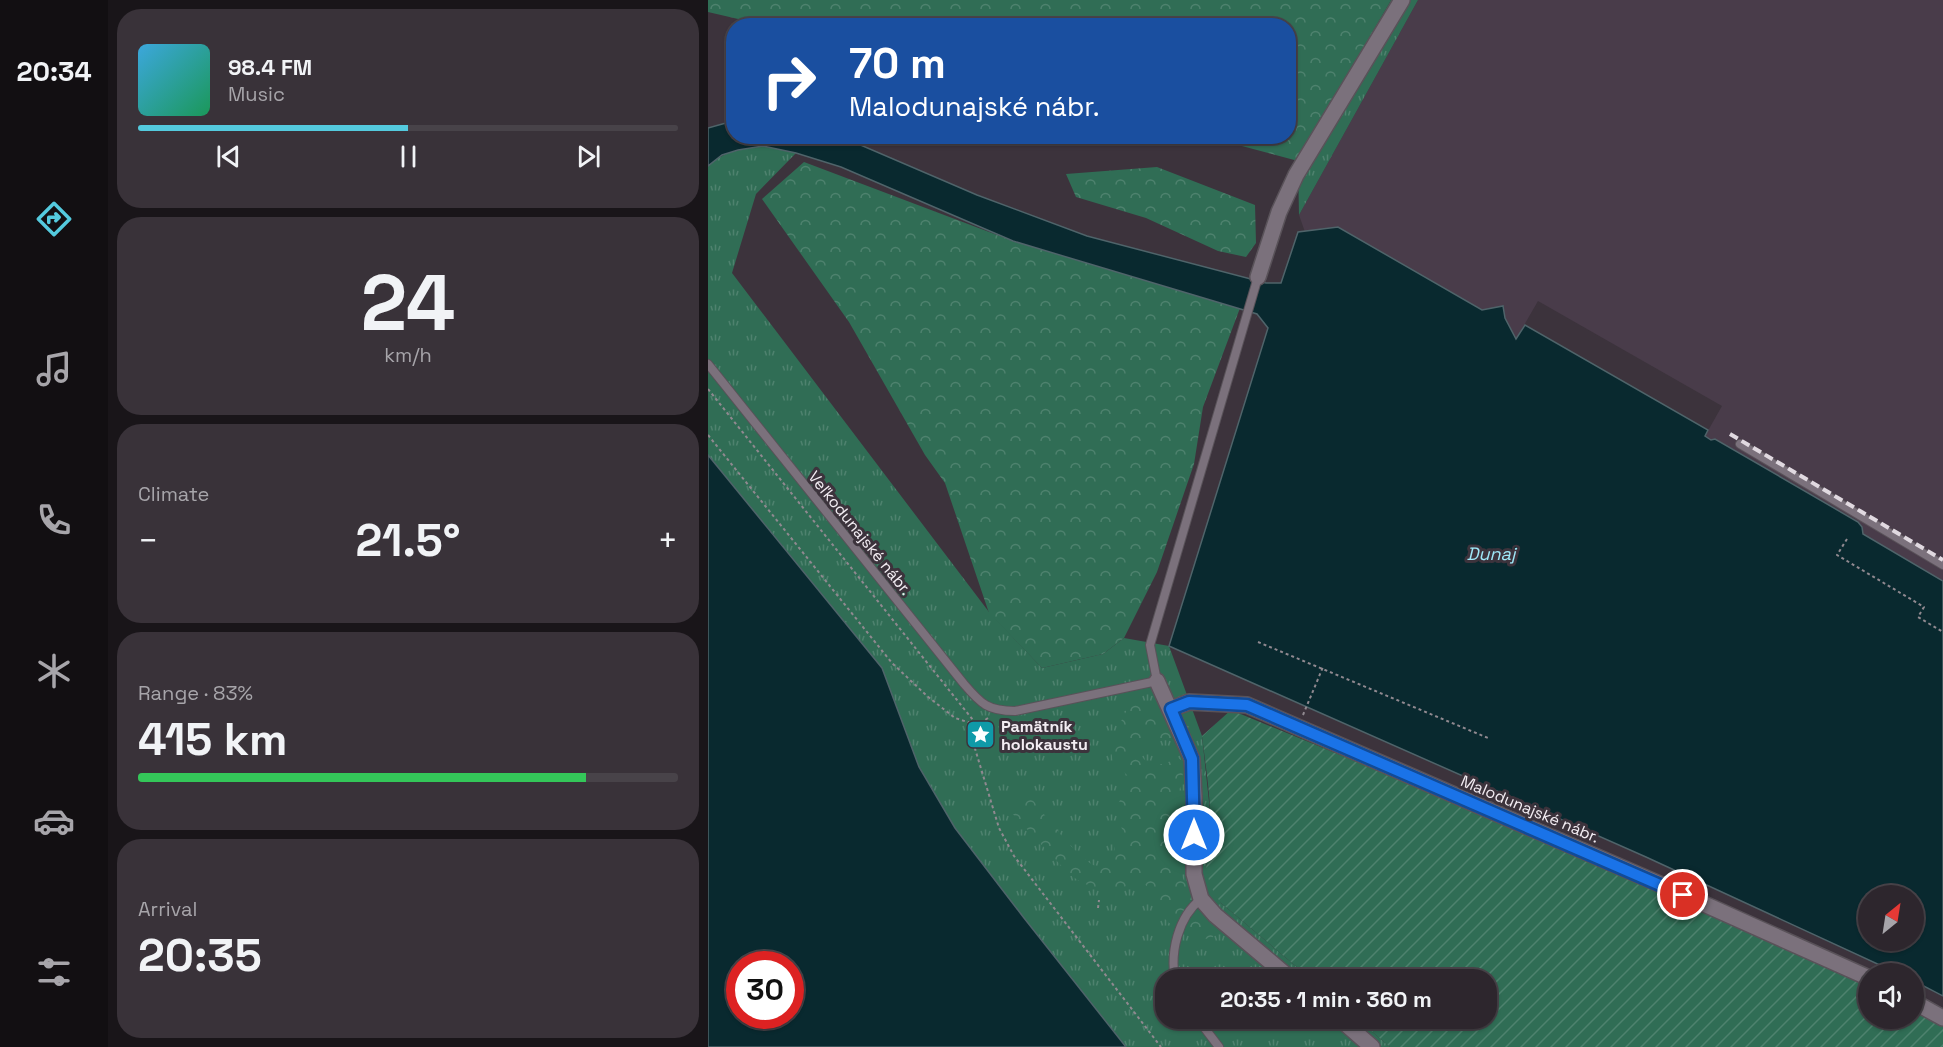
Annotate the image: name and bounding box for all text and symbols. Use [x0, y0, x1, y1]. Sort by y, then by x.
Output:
text: 70 m [849, 37, 946, 90]
icon: right [750, 42, 828, 120]
text: 98.4 FM [228, 53, 312, 81]
text: 20:34 [16, 54, 92, 89]
text: Music [228, 81, 285, 107]
text: Malodunajské nábr. [849, 89, 1100, 124]
icon: previous [212, 140, 245, 173]
icon: pause [392, 140, 425, 173]
icon: next [572, 140, 605, 173]
icon: directions [33, 198, 75, 240]
text: 24 [361, 253, 455, 353]
text: km/h [384, 342, 432, 368]
icon: music [33, 348, 75, 390]
street label: Veľkodunajské nábr. [804, 467, 916, 599]
text: Climate [138, 481, 209, 507]
icon: phone [33, 499, 75, 541]
text: 21.5° [355, 512, 461, 569]
text: − [138, 520, 158, 562]
text: + [658, 520, 678, 562]
water label: Dunaj [1467, 542, 1518, 565]
icon: climate [33, 650, 75, 692]
text: Range · 83% [138, 680, 253, 706]
text: 415 km [138, 711, 288, 768]
place label: Pamätník holokaustu [1001, 716, 1088, 755]
place icon: Pamätník holokaustu [964, 719, 996, 751]
street label: Malodunajské nábr. [1458, 770, 1602, 848]
icon: car [33, 800, 75, 842]
position arrow [1162, 803, 1226, 867]
pin [1657, 869, 1708, 920]
icon: arrive [1666, 878, 1699, 911]
north arrow [1858, 885, 1924, 951]
map controls [1858, 885, 1924, 1029]
text: Arrival [138, 896, 197, 922]
text: 20:35 [138, 927, 262, 984]
icon: filters [33, 951, 75, 993]
speed limit sign: 30 [726, 951, 804, 1029]
button: sound [1858, 963, 1924, 1029]
text: 20:35 · 1 min · 360 m [1220, 985, 1432, 1013]

